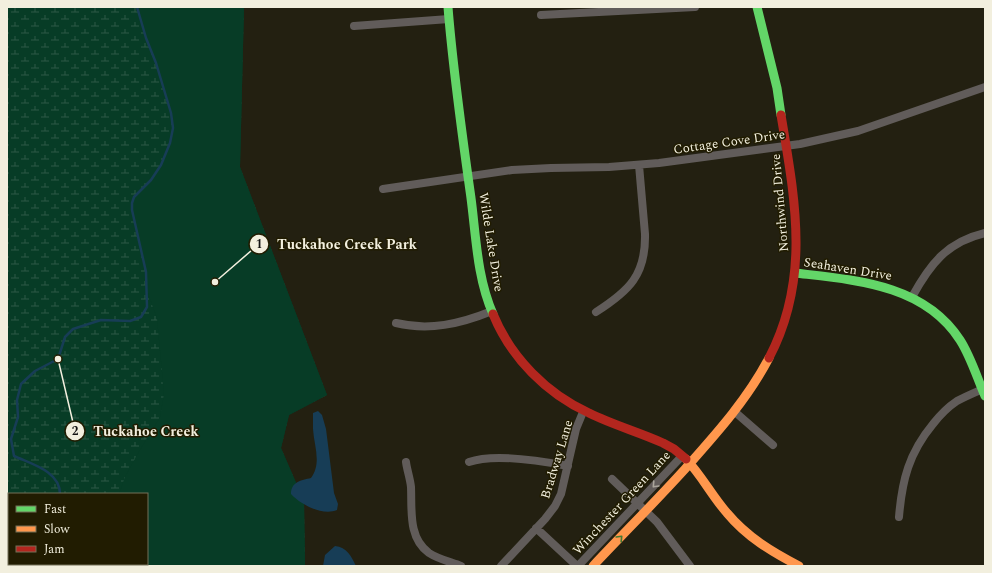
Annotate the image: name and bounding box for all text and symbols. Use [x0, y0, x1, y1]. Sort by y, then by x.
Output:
street label: Cottage Cove Drive [672, 124, 786, 160]
street label: Northwind Drive [766, 153, 794, 253]
street label: Wilde Lake Drive [473, 191, 509, 293]
callout: Tuckahoe Creek Park [249, 231, 425, 257]
text: Tuckahoe Creek Park [277, 234, 418, 255]
text: 1 [256, 235, 262, 254]
street label: Seahaven Drive [802, 252, 893, 286]
street label: Bradway Lane [535, 417, 578, 501]
callout: Tuckahoe Creek [65, 418, 207, 444]
text: Tuckahoe Creek [93, 421, 199, 442]
text: 2 [72, 422, 79, 441]
street label: Winchester Green Lane [568, 446, 675, 559]
one-way arrow [653, 480, 660, 487]
legend [8, 493, 148, 565]
text: Fast [44, 500, 66, 519]
text: Slow [44, 520, 70, 539]
one-way arrow [615, 535, 622, 543]
text: Jam [44, 540, 65, 559]

